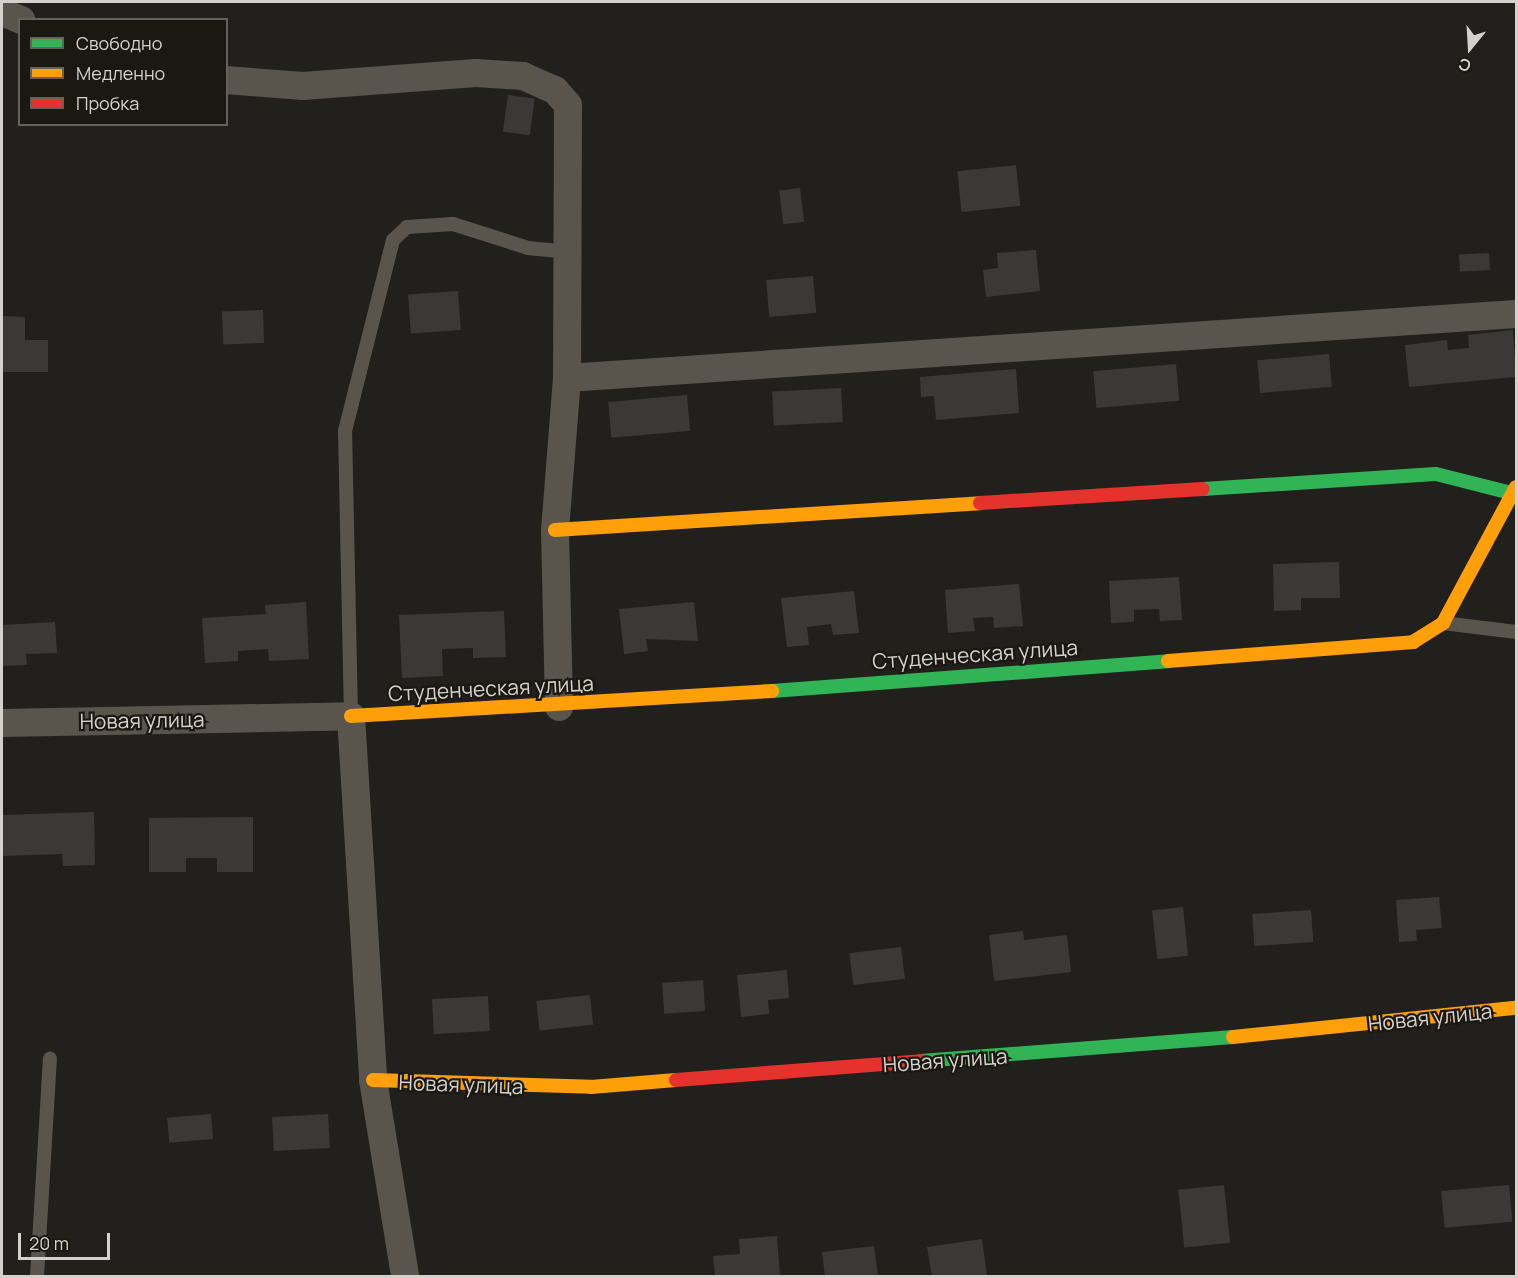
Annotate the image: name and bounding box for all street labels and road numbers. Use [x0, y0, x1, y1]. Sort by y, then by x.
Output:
street label: Студенческая улица [871, 634, 1079, 674]
street label: Студенческая улица [387, 670, 595, 706]
street label: Новая улица [79, 706, 205, 734]
street label: Новая улица [1367, 998, 1493, 1036]
street label: Новая улица [882, 1043, 1008, 1077]
street label: Новая улица [398, 1069, 524, 1099]

